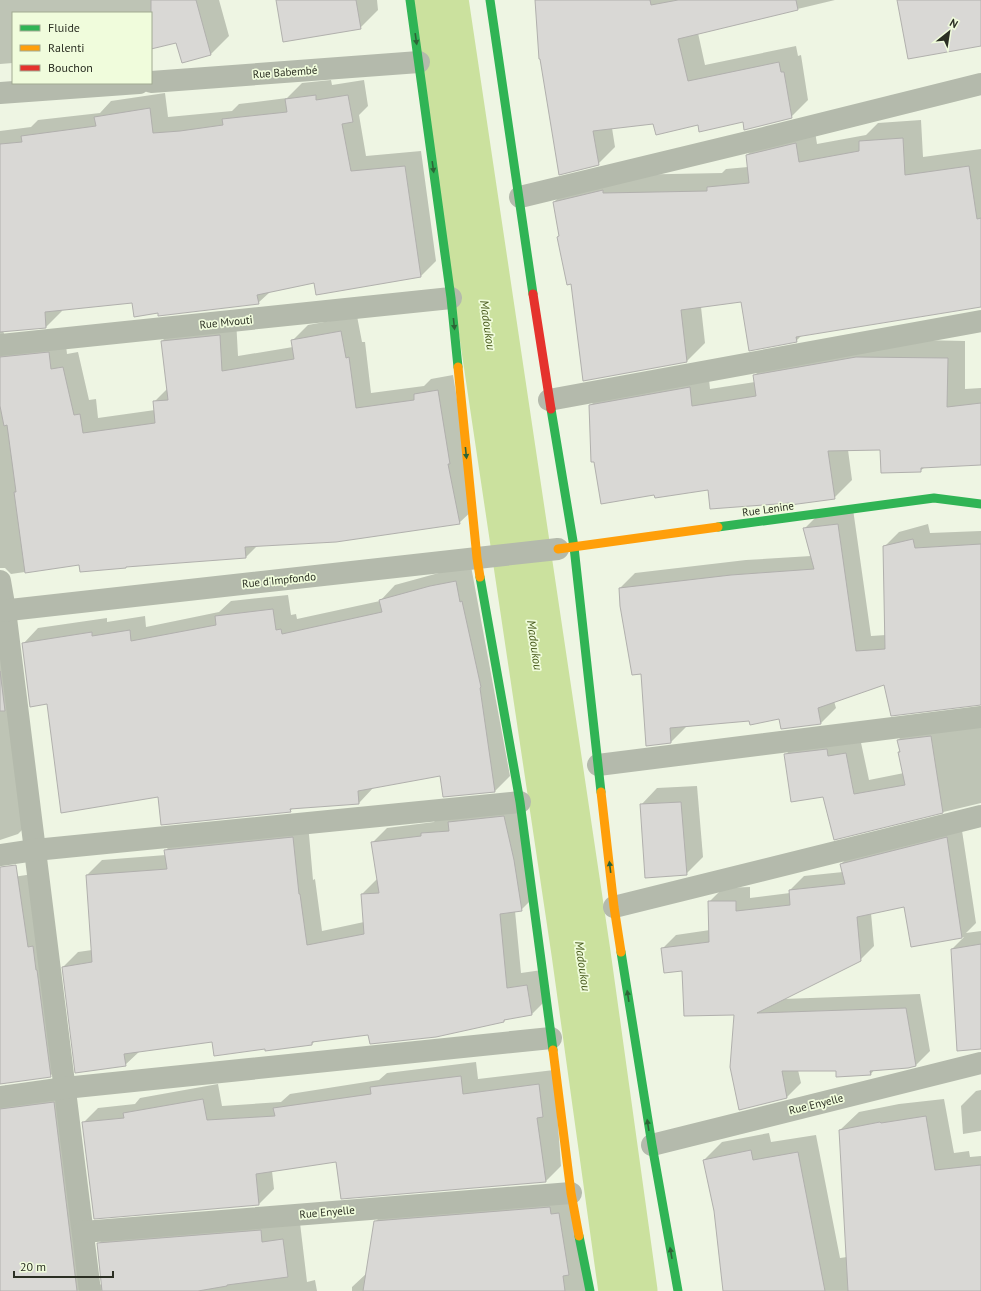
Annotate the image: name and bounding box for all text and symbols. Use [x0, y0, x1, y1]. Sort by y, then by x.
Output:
legend [12, 12, 152, 84]
north arrow [929, 12, 969, 52]
text: N [947, 15, 961, 31]
text: Fluide [48, 20, 80, 35]
one-way arrow [413, 33, 419, 45]
text: Ralenti [48, 40, 84, 55]
text: Bouchon [48, 60, 93, 75]
street label: Rue Babembé [252, 63, 318, 81]
one-way arrow [430, 161, 436, 173]
water label: Madoukou [477, 299, 499, 351]
street label: Rue Mvouti [199, 312, 253, 332]
one-way arrow [450, 318, 457, 330]
one-way arrow [463, 447, 470, 459]
street label: Rue Lenine [741, 498, 795, 520]
street label: Rue d'Impfondo [241, 569, 317, 591]
water label: Madoukou [524, 619, 546, 671]
one-way arrow [606, 861, 613, 874]
water label: Madoukou [572, 940, 594, 992]
one-way arrow [625, 990, 631, 1002]
street label: Rue Enyelle [787, 1090, 845, 1117]
one-way arrow [645, 1118, 651, 1131]
street label: Rue Enyelle [299, 1203, 356, 1221]
one-way arrow [668, 1246, 674, 1259]
scale bar [14, 1253, 113, 1279]
text: 20 m [20, 1259, 46, 1274]

